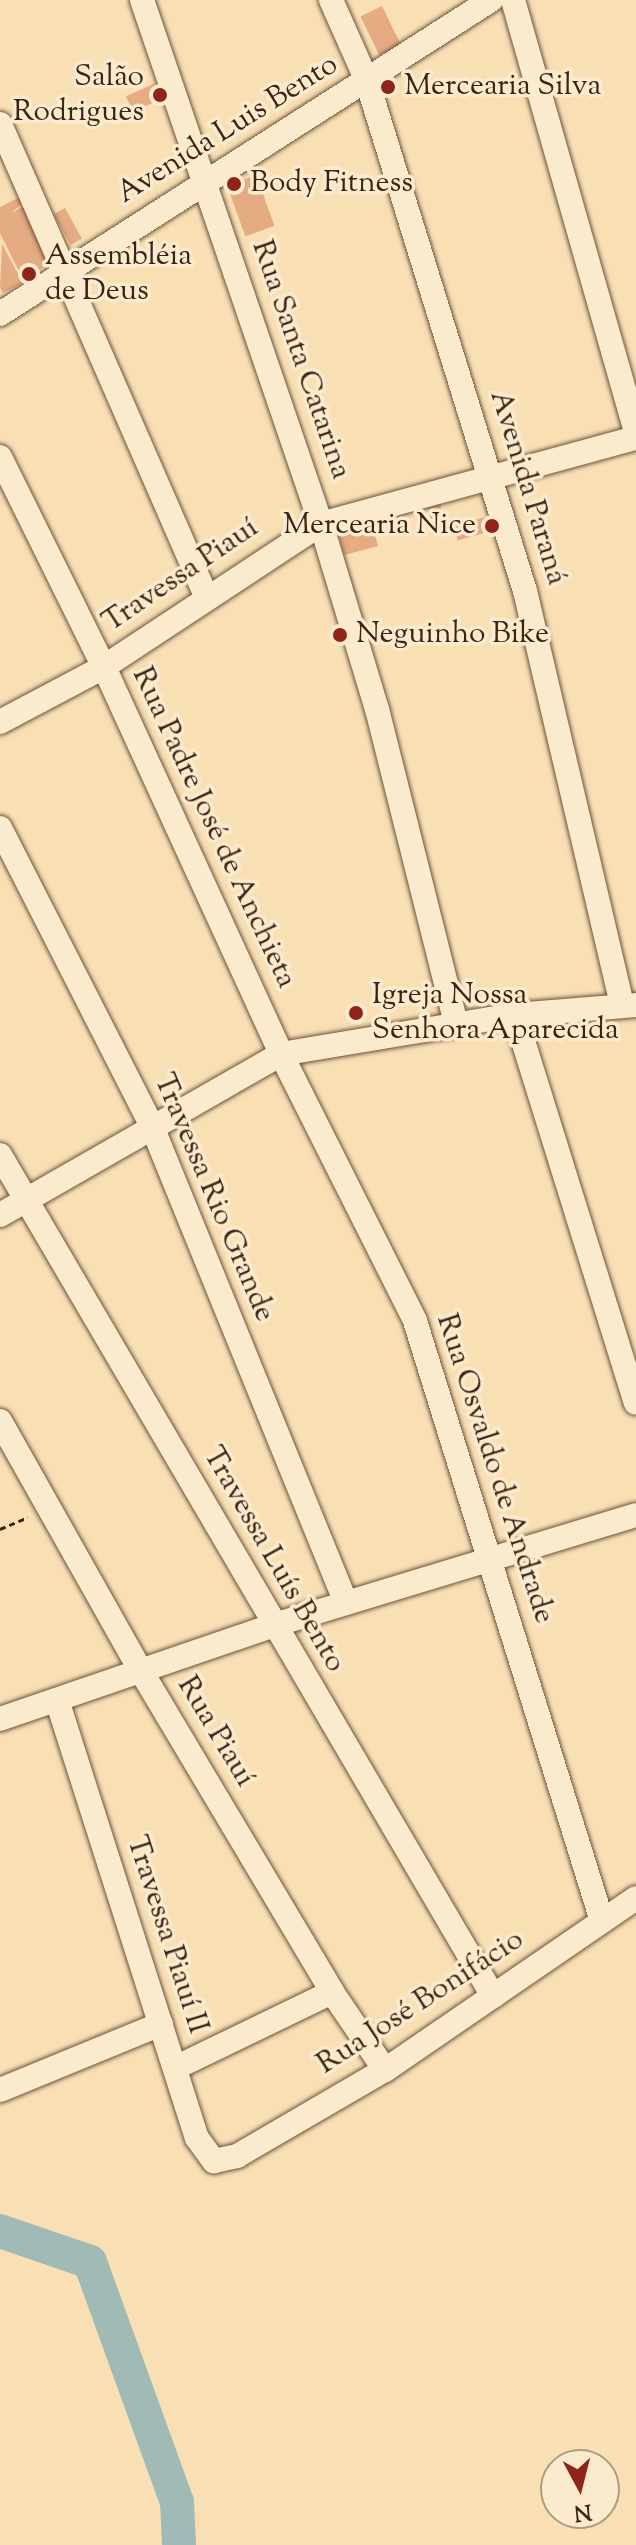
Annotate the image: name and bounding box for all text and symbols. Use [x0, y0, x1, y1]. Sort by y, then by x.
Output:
street label: Avenida Luis Bento [111, 47, 345, 213]
place label: Salão Rodrigues [13, 60, 144, 130]
place label: Mercearia Silva [404, 69, 601, 105]
marker: Mercearia Silva [379, 78, 397, 96]
marker: Salão Rodrigues [151, 86, 169, 104]
place label: Body Fitness [250, 166, 413, 202]
marker: Body Fitness [225, 175, 243, 193]
street label: Rua Santa Catarina [242, 236, 358, 484]
place label: Assembléia de Deus [45, 239, 192, 310]
marker: Assembléia de Deus [20, 265, 38, 283]
street label: Avenida Paraná [480, 386, 574, 590]
place label: Mercearia Nice [283, 508, 476, 544]
street label: Travessa Piauí [96, 511, 266, 641]
marker: Mercearia Nice [483, 517, 501, 535]
place label: Neguinho Bike [356, 617, 549, 653]
marker: Neguinho Bike [331, 626, 349, 644]
street label: Rua Padre José de Anchieta [123, 662, 303, 994]
place label: Igreja Nossa Senhora Aparecida [372, 978, 619, 1048]
marker: Igreja Nossa Senhora Aparecida [347, 1004, 365, 1022]
street label: Travessa Rio Grande [144, 1068, 282, 1328]
street label: Rua Osvaldo de Andrade [427, 1310, 561, 1628]
street label: Travessa Luís Bento [194, 1441, 352, 1679]
street label: Rua Piauí [168, 1670, 262, 1794]
street label: Travessa Piauí II [117, 1831, 215, 2039]
street label: Rua José Bonifácio [311, 1923, 531, 2083]
north arrow [540, 2449, 620, 2529]
text: N [572, 2494, 593, 2528]

